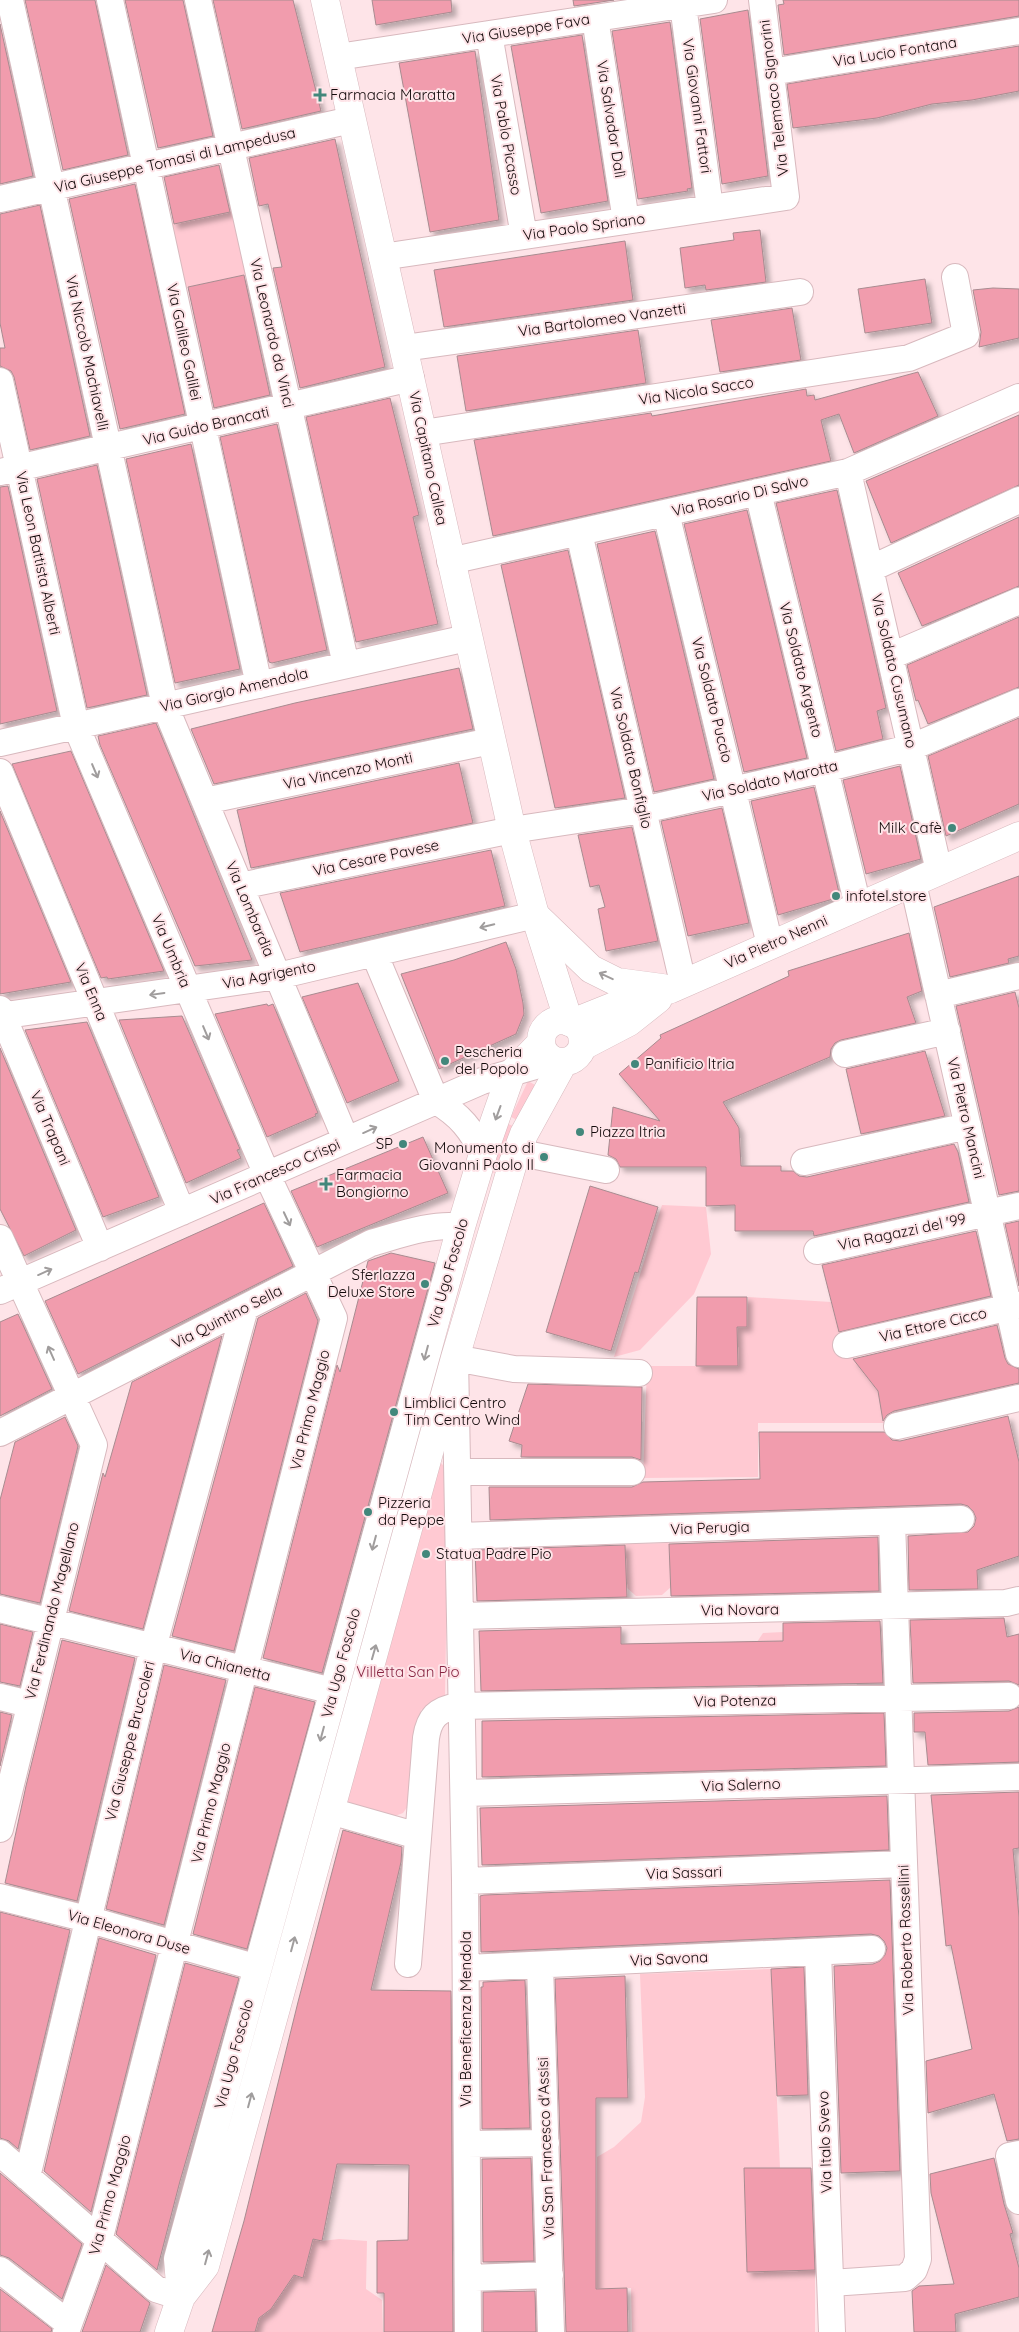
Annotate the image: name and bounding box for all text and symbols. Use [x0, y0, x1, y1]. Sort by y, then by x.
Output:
street label: Via Giuseppe Fava [461, 9, 591, 48]
street label: Via Telemaco Signorini [754, 19, 793, 177]
street label: Via Lucio Fontana [832, 32, 958, 71]
street label: Via Giovanni Fattori [679, 37, 716, 175]
street label: Via Salvador Dalì [593, 59, 630, 179]
street label: Via Pablo Picasso [487, 73, 526, 197]
place label: Farmacia Maratta [330, 85, 455, 104]
marker: Farmacia Maratta [314, 89, 326, 101]
street label: Via Giuseppe Tomasi di Lampedusa [52, 122, 297, 197]
street label: Via Paolo Spriano [522, 209, 646, 244]
street label: Via Leonardo da Vinci [246, 256, 299, 409]
street label: Via Niccolò Machiavelli [62, 274, 113, 432]
street label: Via Galileo Galilei [163, 282, 206, 402]
street label: Via Bartolomeo Vanzetti [517, 298, 687, 341]
street label: Via Nicola Sacco [637, 372, 755, 409]
street label: Via Capitano Callea [405, 389, 452, 527]
street label: Via Guido Brancati [141, 402, 271, 449]
street label: Via Leon Battista Alberti [12, 469, 65, 637]
street label: Via Rosario Di Salvo [670, 471, 810, 520]
street label: Via Soldato Cusumano [867, 592, 922, 750]
street label: Via Soldato Argento [775, 600, 828, 740]
street label: Via Soldato Puccio [688, 635, 737, 765]
street label: Via Giorgio Amendola [158, 663, 310, 716]
street label: Via Soldato Bonfiglio [606, 685, 657, 831]
street label: Via Vincenzo Monti [281, 748, 414, 794]
street label: Via Soldato Marotta [700, 756, 840, 805]
one-way arrow [90, 763, 100, 778]
place label: Milk Cafè [879, 818, 942, 837]
marker: Milk Cafè [946, 822, 958, 834]
street label: Via Cesare Pavese [311, 835, 441, 880]
street label: Via Lombardia [222, 858, 279, 960]
place label: infotel.store [846, 886, 926, 905]
marker: infotel.store [830, 890, 842, 902]
street label: Via Pietro Nenni [721, 910, 830, 973]
street label: Via Umbria [147, 911, 195, 990]
one-way arrow [480, 922, 496, 931]
street label: Via Agrigento [221, 956, 317, 993]
street label: Via Enna [71, 960, 112, 1024]
one-way arrow [599, 971, 614, 981]
one-way arrow [149, 989, 165, 999]
one-way arrow [202, 1025, 212, 1040]
place label: Pescheria del Popolo [455, 1042, 528, 1078]
place label: Panificio Itria [645, 1054, 734, 1073]
marker: Pescheria del Popolo [439, 1055, 451, 1067]
street label: Via Pietro Mancini [943, 1055, 990, 1180]
marker: Panificio Itria [629, 1058, 641, 1070]
street label: Via Trapani [26, 1088, 75, 1168]
one-way arrow [493, 1105, 502, 1120]
place label: Piazza Itria [590, 1122, 666, 1141]
one-way arrow [362, 1125, 377, 1135]
marker: Piazza Itria [574, 1126, 586, 1138]
street label: Via Francesco Crispi [207, 1134, 343, 1209]
place label: SP [376, 1134, 393, 1153]
marker: SP [397, 1138, 409, 1150]
place label: Monumento di Giovanni Paolo II [419, 1138, 534, 1174]
marker: Monumento di Giovanni Paolo II [538, 1151, 550, 1163]
place label: Farmacia Bongiorno [336, 1165, 409, 1201]
marker: Farmacia Bongiorno [320, 1178, 332, 1190]
street label: Via Ragazzi del '99 [836, 1209, 968, 1254]
one-way arrow [283, 1211, 292, 1226]
street label: Via Ugo Foscolo [423, 1216, 472, 1330]
place label: Sferlazza Deluxe Store [328, 1265, 415, 1301]
one-way arrow [37, 1266, 52, 1276]
marker: Sferlazza Deluxe Store [419, 1278, 431, 1290]
street label: Via Quintino Sella [168, 1281, 285, 1353]
street label: Via Ettore Cicco [877, 1303, 988, 1346]
one-way arrow [421, 1344, 431, 1360]
one-way arrow [45, 1346, 55, 1361]
street label: Via Primo Maggio [285, 1348, 334, 1472]
place label: Limblici Centro Tim Centro Wind [404, 1393, 520, 1429]
marker: Limblici Centro Tim Centro Wind [388, 1406, 400, 1418]
place label: Pizzeria da Peppe [378, 1493, 444, 1529]
marker: Pizzeria da Peppe [362, 1506, 374, 1518]
street label: Via Perugia [670, 1517, 750, 1538]
street label: Via Ferdinando Magellano [20, 1520, 83, 1702]
one-way arrow [369, 1535, 378, 1551]
place label: Statua Padre Pio [436, 1544, 552, 1563]
marker: Statua Padre Pio [420, 1548, 432, 1560]
street label: Via Novara [701, 1599, 779, 1620]
street label: Via Ugo Foscolo [317, 1606, 364, 1720]
street label: Via Chianetta [178, 1644, 273, 1685]
one-way arrow [369, 1644, 379, 1660]
street label: Via Giuseppe Bruccoleri [100, 1659, 159, 1823]
park label: Villetta San Pio [356, 1662, 460, 1681]
street label: Via Potenza [694, 1690, 776, 1711]
one-way arrow [316, 1725, 326, 1741]
street label: Via Primo Maggio [186, 1741, 235, 1865]
street label: Via Salerno [701, 1774, 781, 1795]
street label: Via Sassari [646, 1862, 722, 1883]
street label: Via Roberto Rossellini [893, 1864, 918, 2016]
street label: Via Eleonora Duse [65, 1905, 193, 1958]
street label: Via Beneficenza Mendola [456, 1931, 475, 2107]
one-way arrow [289, 1936, 299, 1952]
street label: Via Savona [629, 1947, 709, 1970]
street label: Via Ugo Foscolo [210, 1997, 257, 2111]
street label: Via San Francesco d'Assisi [533, 2057, 558, 2239]
street label: Via Italo Svevo [813, 2091, 836, 2194]
one-way arrow [246, 2093, 256, 2109]
street label: Via Primo Maggio [84, 2133, 135, 2257]
one-way arrow [203, 2250, 213, 2266]

